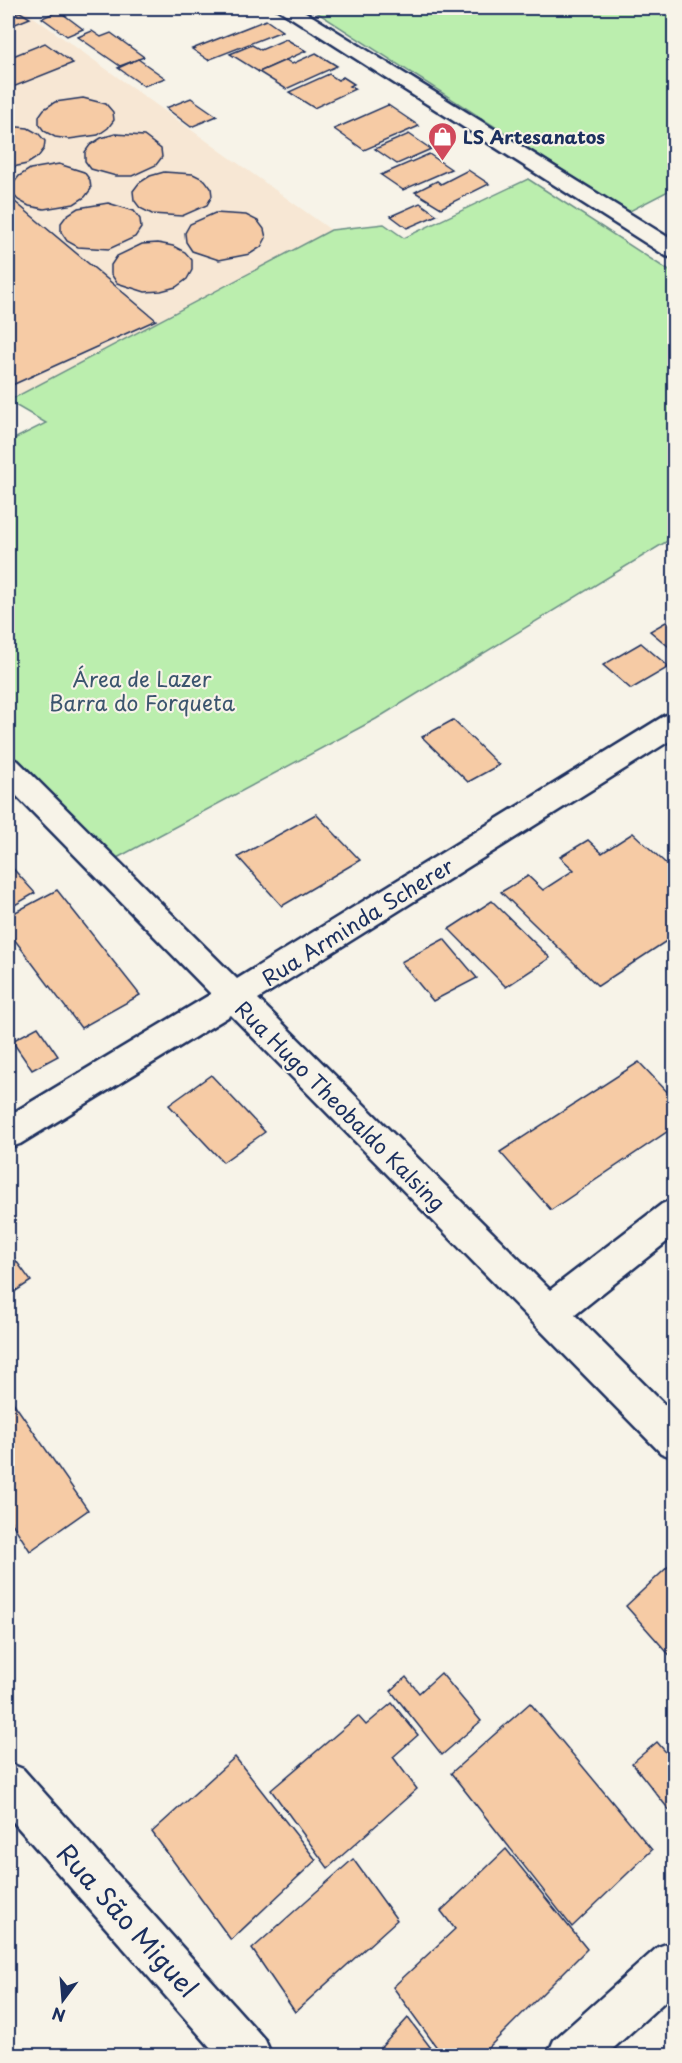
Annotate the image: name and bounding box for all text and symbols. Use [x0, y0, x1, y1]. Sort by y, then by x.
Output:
shop icon: LS Artesanatos [426, 120, 458, 162]
place label: LS Artesanatos [463, 123, 605, 150]
park label: Área de Lazer Barra do Forqueta [49, 662, 236, 718]
street label: Rua Arminda Scherer [255, 849, 459, 993]
street label: Rua Hugo Theobaldo Kalsing [229, 993, 453, 1217]
street label: Rua São Miguel [48, 1834, 208, 2006]
north arrow [33, 1970, 93, 2030]
text: N [49, 2002, 68, 2029]

